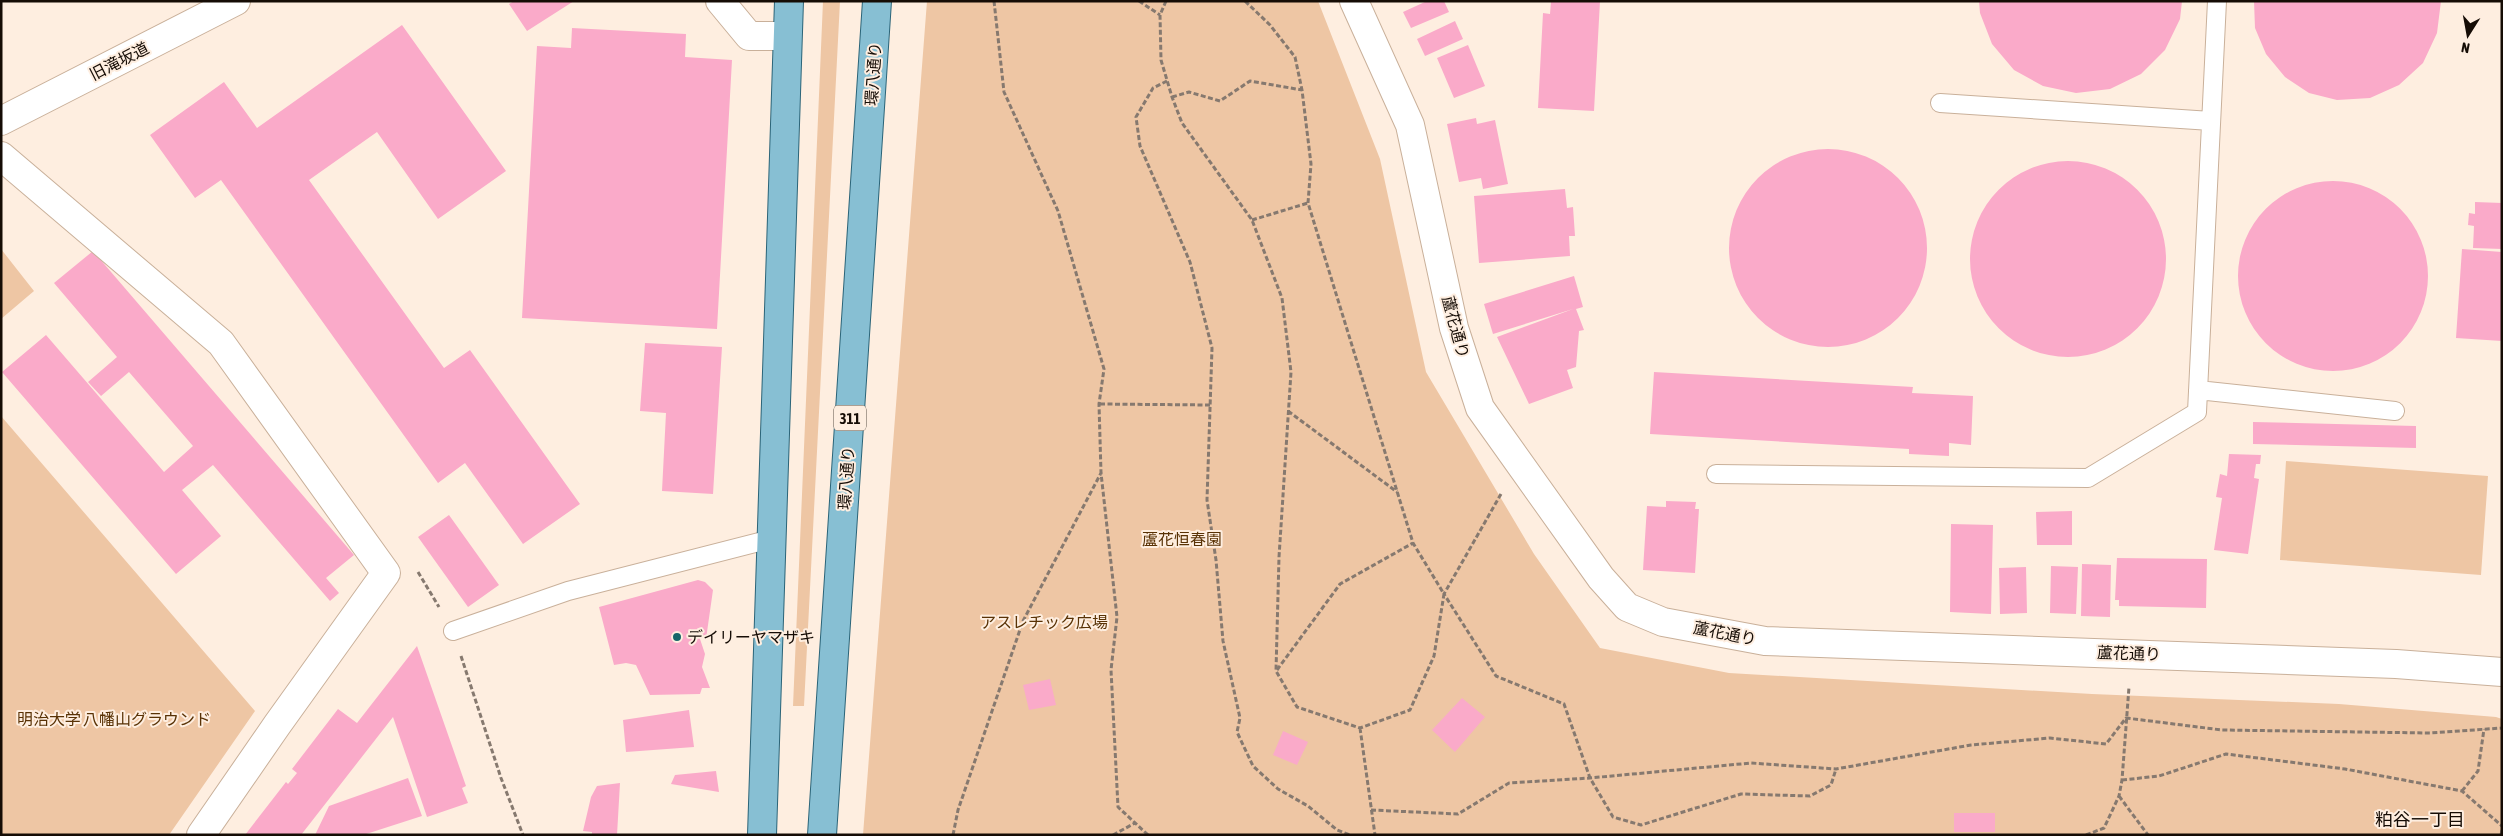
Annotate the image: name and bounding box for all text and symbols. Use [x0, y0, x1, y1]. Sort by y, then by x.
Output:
north arrow [2443, 10, 2493, 60]
street label: 旧滝坂道 [86, 38, 152, 84]
text: N [2460, 39, 2471, 56]
street label: 環八通り [862, 41, 884, 107]
street label: 蘆花通り [1439, 294, 1473, 360]
road number: 311 [834, 406, 866, 430]
street label: 環八通り [835, 445, 857, 511]
park label: 蘆花恒春園 [1142, 530, 1222, 548]
park label: アスレチック広場 [980, 613, 1108, 631]
street label: 蘆花通り [1692, 618, 1758, 648]
place label: デイリーヤマザキ [687, 628, 815, 646]
marker: デイリーヤマザキ [671, 631, 683, 643]
street label: 蘆花通り [2097, 643, 2161, 663]
park label: 明治大学 八幡山グラウンド [17, 710, 211, 728]
district label: 粕谷一丁目 [2375, 809, 2465, 830]

